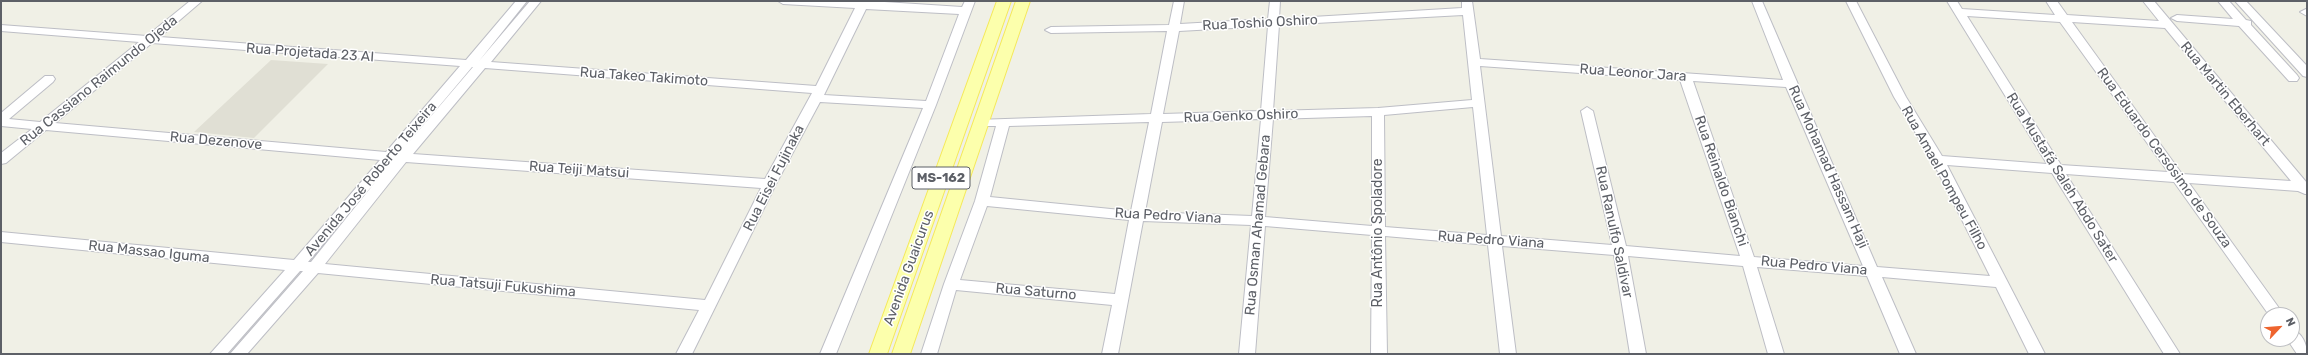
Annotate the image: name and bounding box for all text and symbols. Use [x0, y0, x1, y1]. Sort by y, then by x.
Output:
street label: Rua Cassiano Raimundo Ojeda [17, 12, 181, 150]
street label: Rua Toshio Oshiro [1202, 12, 1318, 34]
street label: Rua Martin Eberhart [2177, 39, 2273, 149]
street label: Rua Projetada 23 AI [245, 40, 375, 66]
street label: Rua Leonor Jara [1579, 61, 1687, 85]
street label: Rua Takeo Takimoto [579, 64, 709, 90]
street label: Rua Eduardo Cersósimo de Souza [2093, 65, 2235, 251]
street label: Rua Mohamad Hassam Haji [1784, 83, 1872, 251]
street label: Rua Mustafá Saleh Abdo Sater [2003, 90, 2121, 266]
street label: Avenida José Roberto Teixeira [302, 99, 440, 259]
street label: Rua Amael Pompeu Filho [1897, 103, 1991, 253]
street label: Rua Genko Oshiro [1183, 106, 1299, 126]
street label: Rua Reinaldo Bianchi [1691, 113, 1751, 249]
street label: Rua Eisei Fujinaka [740, 122, 808, 234]
street label: Rua Dezenove [169, 129, 263, 153]
street label: Rua Osman Ahamad Gebara [1242, 134, 1274, 316]
street label: Rua Teiji Matsui [528, 158, 630, 182]
street label: Rua Antônio Spoladore [1370, 159, 1386, 307]
street label: Rua Ranulfo Saldivar [1592, 164, 1636, 300]
road number: MS-162 [912, 167, 970, 189]
street label: Rua Pedro Viana [1114, 205, 1222, 227]
street label: Avenida Guaicurus [880, 208, 938, 328]
street label: Rua Pedro Viana [1437, 228, 1545, 252]
street label: Rua Massao Iguma [88, 237, 210, 267]
street label: Rua Pedro Viana [1760, 253, 1868, 279]
street label: Rua Tatsuji Fukushima [430, 271, 576, 301]
street label: Rua Saturno [995, 280, 1077, 304]
north arrow [2260, 307, 2300, 347]
text: N [2283, 316, 2298, 328]

